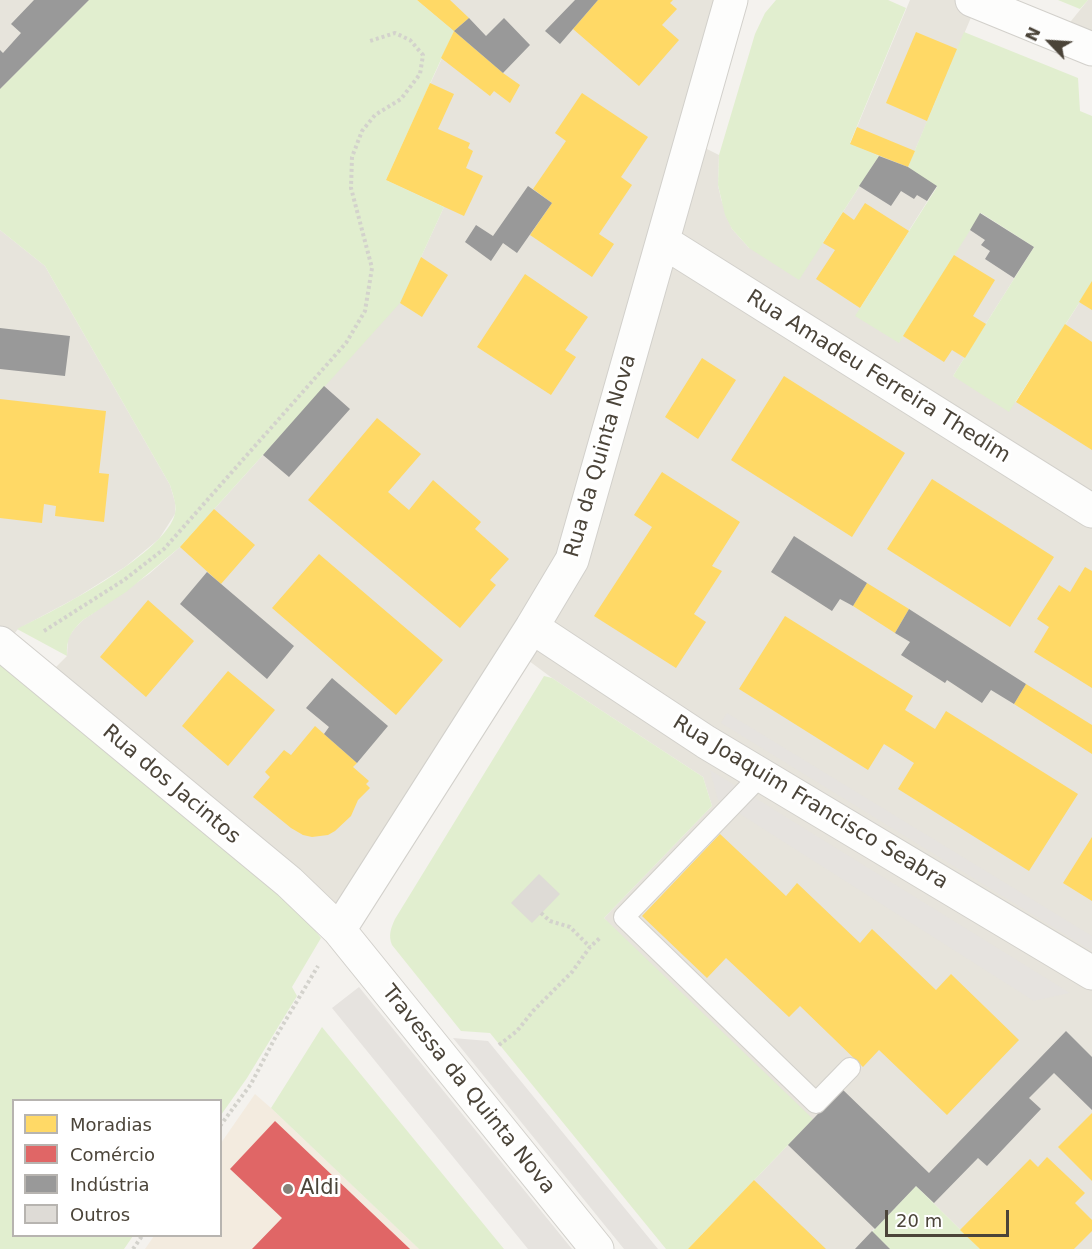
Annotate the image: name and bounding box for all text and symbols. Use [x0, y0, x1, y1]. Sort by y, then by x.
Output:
north arrow [1020, 12, 1080, 72]
text: N [1022, 24, 1045, 44]
street label: Rua Amadeu Ferreira Thedim [741, 285, 1015, 469]
street label: Rua da Quinta Nova [560, 352, 642, 560]
street label: Rua Joaquim Francisco Seabra [668, 711, 952, 895]
street label: Rua dos Jacintos [97, 720, 245, 850]
street label: Travessa da Quinta Nova [376, 980, 560, 1200]
legend [12, 1099, 222, 1237]
text: Moradias [70, 1114, 152, 1135]
text: Comércio [70, 1144, 155, 1165]
text: Indústria [70, 1174, 149, 1195]
place label: Aldi [300, 1176, 339, 1202]
marker: Aldi [281, 1182, 295, 1196]
scale bar [888, 1198, 1012, 1236]
text: Outros [70, 1204, 130, 1225]
text: 20 m [896, 1210, 942, 1231]

